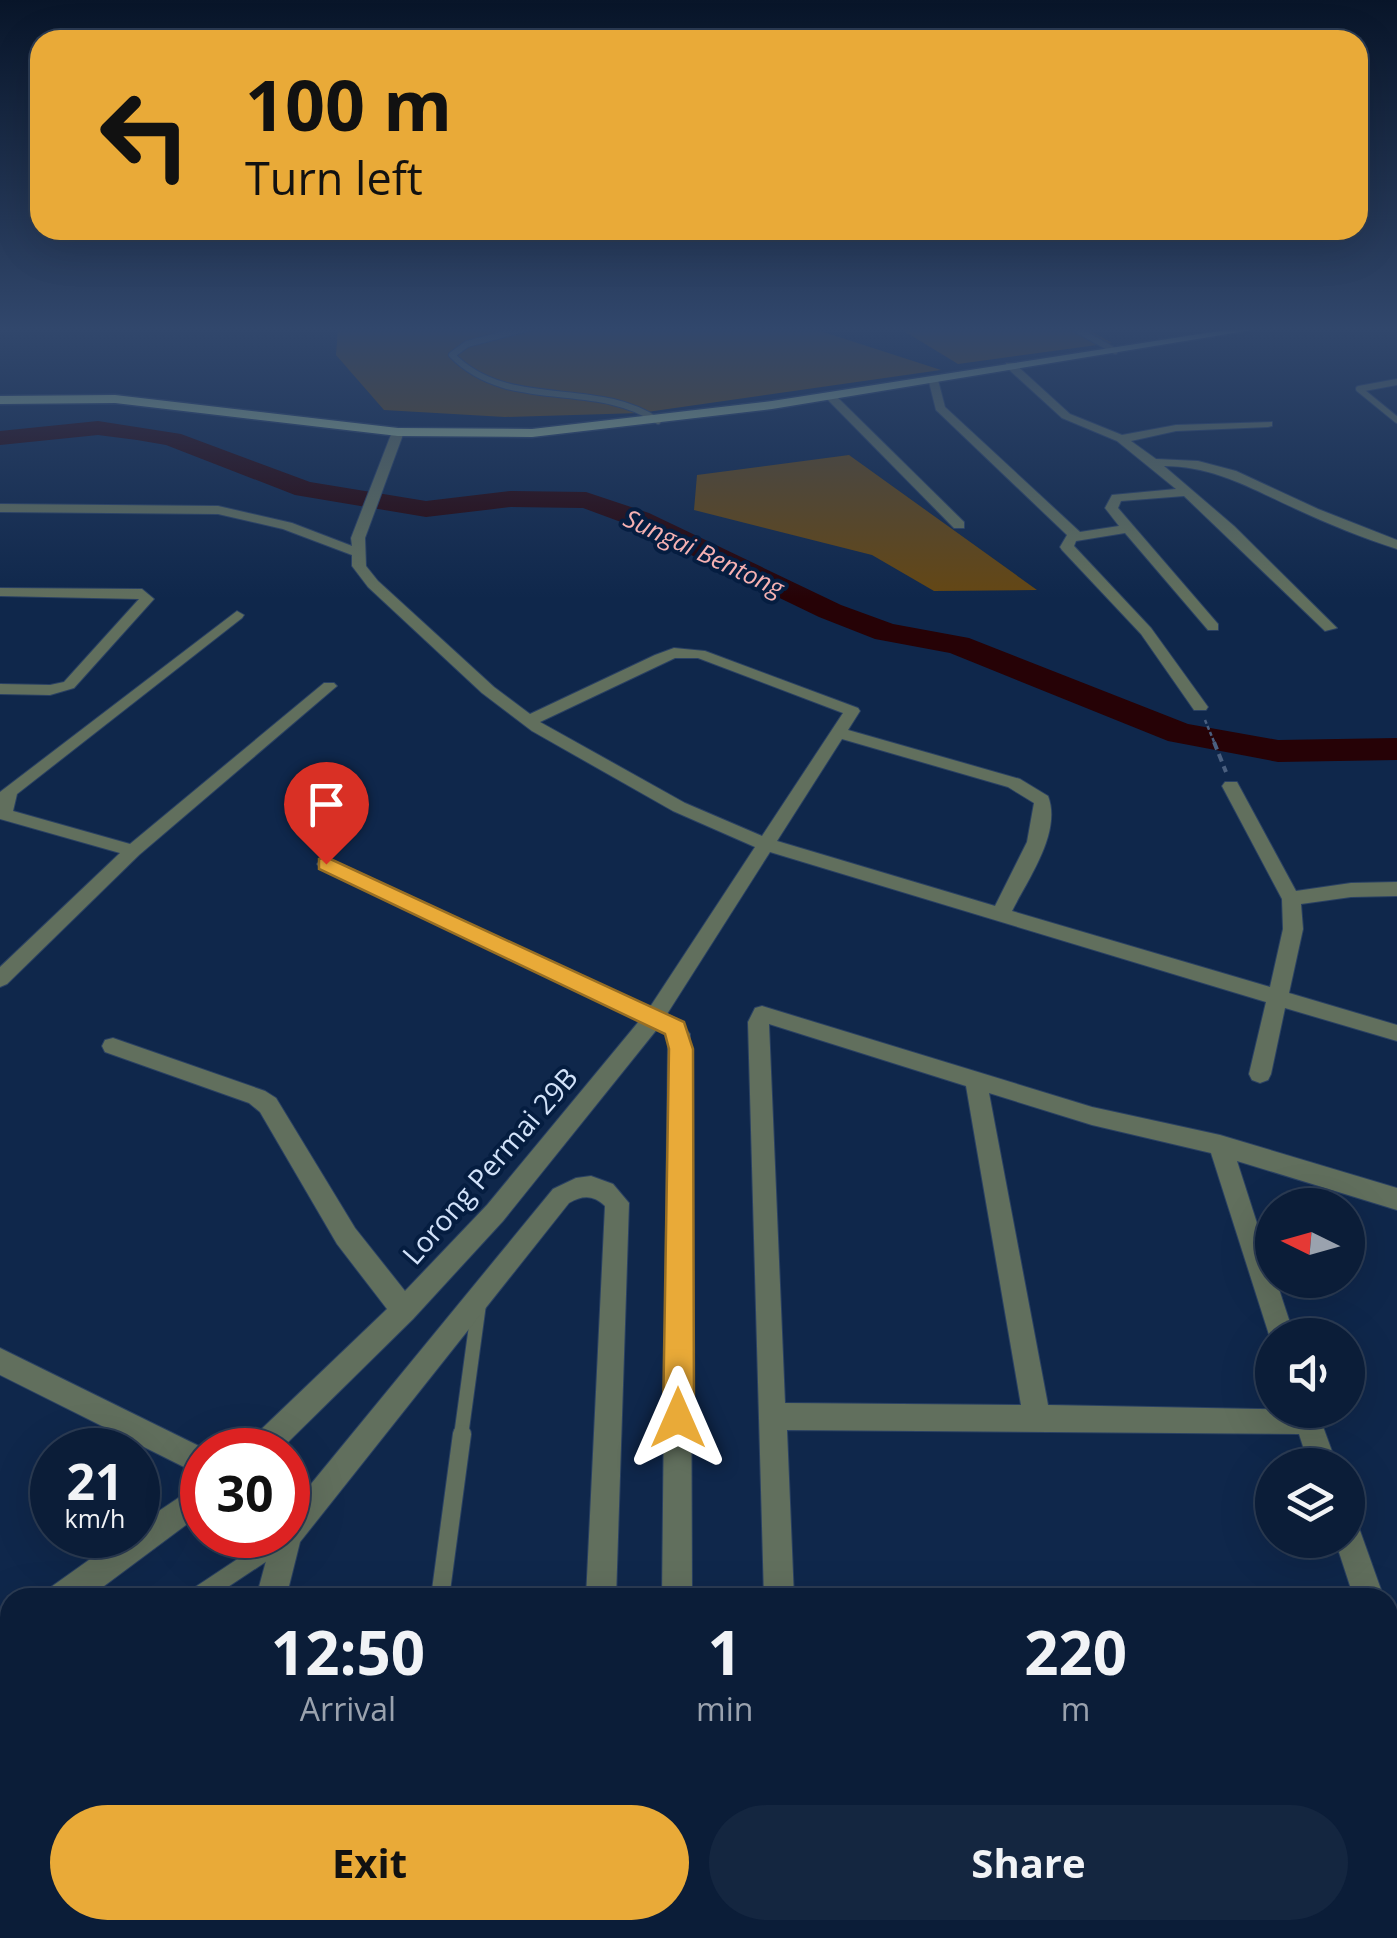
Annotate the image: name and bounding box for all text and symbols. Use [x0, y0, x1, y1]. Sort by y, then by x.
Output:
text: 100 m [245, 56, 452, 152]
icon: left [80, 70, 210, 200]
text: Turn left [245, 147, 423, 208]
water label: Sungai Bentong [619, 500, 791, 604]
pin [284, 762, 369, 865]
icon: arrive [299, 777, 354, 832]
street label: Lorong Permai 29B [393, 1059, 585, 1272]
north arrow [1255, 1188, 1365, 1298]
map controls [1255, 1188, 1365, 1558]
button: sound [1255, 1318, 1365, 1428]
position arrow [626, 1366, 730, 1470]
speed limit sign: 30 [180, 1428, 310, 1558]
text: 21 [66, 1447, 124, 1515]
button: layers [1255, 1448, 1365, 1558]
text: km/h [65, 1501, 125, 1535]
text: 12:50 [271, 1611, 425, 1693]
text: 1 [708, 1611, 742, 1693]
text: 220 [1024, 1611, 1127, 1693]
text: Arrival [300, 1687, 396, 1730]
text: min [696, 1687, 753, 1730]
text: m [1061, 1687, 1090, 1730]
button: Exit [50, 1805, 689, 1920]
button: Share [709, 1805, 1348, 1920]

